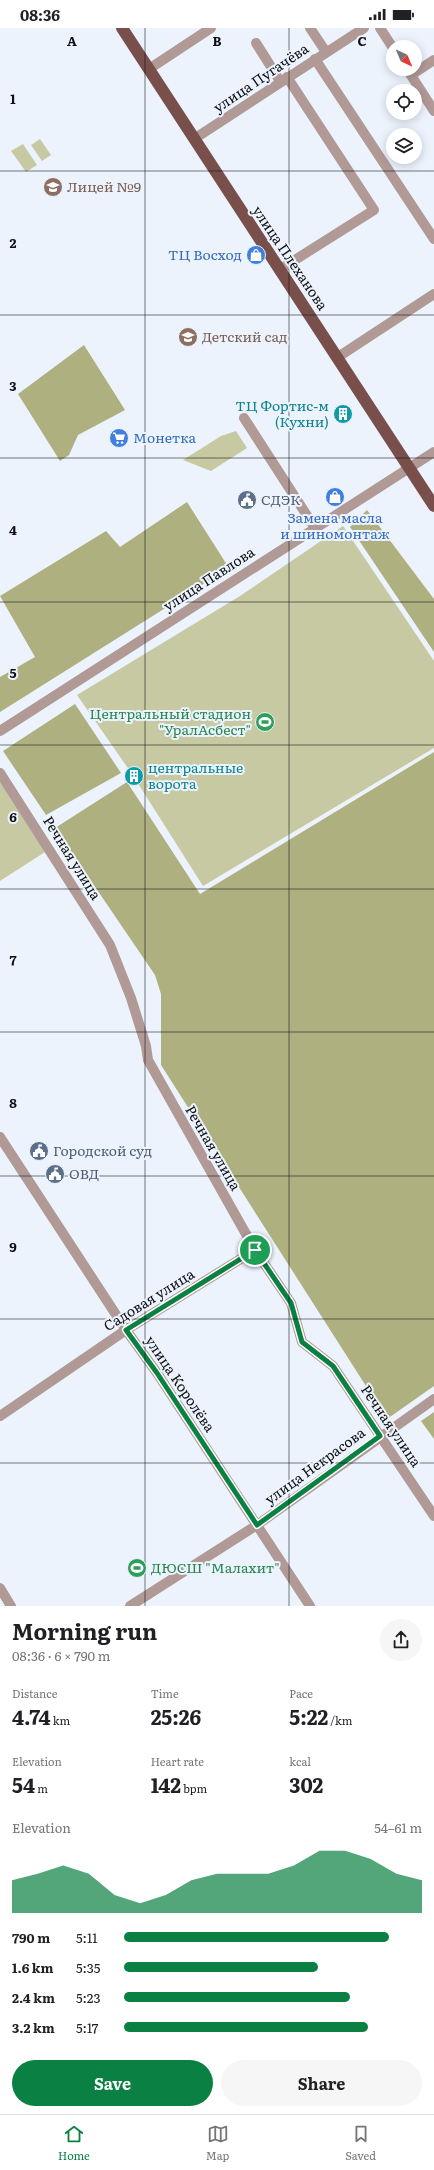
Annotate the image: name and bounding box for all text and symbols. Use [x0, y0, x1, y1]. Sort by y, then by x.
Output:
text: 08:36 [20, 3, 60, 26]
text: A [67, 31, 77, 50]
text: B [213, 31, 222, 50]
text: C [357, 31, 367, 50]
street label: улица Пугачёва [209, 38, 312, 117]
north arrow [386, 40, 422, 76]
map controls [386, 40, 422, 164]
button: locate [386, 84, 422, 120]
text: 1 [10, 89, 16, 108]
button: layers [386, 128, 422, 164]
school or university icon: Лицей №9 [42, 176, 64, 198]
place label: Лицей №9 [67, 176, 141, 196]
street label: улица Плеханова [248, 201, 334, 314]
text: 2 [10, 233, 17, 252]
place label: ТЦ Восход [168, 244, 242, 264]
shop icon: ТЦ Восход [245, 244, 267, 266]
school or university icon: Детский сад [177, 326, 199, 348]
place label: Детский сад [202, 326, 287, 346]
text: 3 [9, 376, 17, 395]
place label: ТЦ Фортис-м (Кухни) [235, 395, 329, 431]
building icon: ТЦ Фортис-м (Кухни) [332, 403, 354, 425]
supermarket icon: Монетка [108, 427, 130, 449]
place label: Монетка [133, 427, 197, 447]
shop icon: Замена масла и шиномонтаж [324, 486, 346, 508]
public building icon: СДЭК [236, 489, 258, 511]
place label: СДЭК [261, 489, 301, 509]
place label: Замена масла и шиномонтаж [280, 507, 390, 543]
text: 4 [9, 520, 17, 539]
street label: улица Павлова [159, 541, 258, 615]
text: 5 [9, 663, 17, 682]
place label: Центральный стадион "УралАсбест" [90, 703, 251, 739]
sports icon: Центральный стадион "УралАсбест" [254, 711, 276, 733]
place label: центральные ворота [148, 757, 243, 793]
building icon: центральные ворота [123, 765, 145, 787]
text: 6 [9, 807, 17, 826]
street label: Речная улица [39, 812, 107, 904]
text: 7 [9, 950, 17, 969]
text: 8 [9, 1093, 17, 1112]
street label: Речная улица [181, 1101, 247, 1194]
public building icon: Городской суд [28, 1140, 50, 1162]
place label: Городской суд [53, 1140, 152, 1160]
public building icon: ОВД [44, 1163, 66, 1185]
place label: ОВД [69, 1163, 99, 1183]
pin [238, 1233, 272, 1267]
text: 9 [9, 1237, 17, 1256]
icon: arrive [244, 1239, 266, 1261]
street label: Садовая улица [99, 1263, 198, 1335]
street label: улица Королёва [141, 1331, 221, 1436]
street label: Речная улица [357, 1380, 427, 1471]
street label: улица Некрасова [260, 1422, 369, 1508]
sports icon: ДЮСШ "Малахит" [126, 1557, 148, 1579]
place label: ДЮСШ "Малахит" [151, 1557, 280, 1577]
text: Morning run [12, 1614, 157, 1647]
button: share [380, 1619, 422, 1661]
text: 08:36 · 6 × 790 m [12, 1646, 110, 1665]
text: Distance [12, 1685, 57, 1701]
text: Time [151, 1685, 179, 1701]
text: Pace [289, 1685, 313, 1701]
text: 4.74 [12, 1701, 51, 1731]
text: 25:26 [151, 1701, 201, 1731]
text: 5:22 [289, 1701, 328, 1731]
text: km [51, 1712, 70, 1728]
text: /km [328, 1712, 352, 1728]
text: Elevation [12, 1753, 62, 1769]
text: Heart rate [151, 1753, 204, 1769]
text: kcal [289, 1753, 311, 1769]
text: 54 [12, 1769, 35, 1799]
text: 142 [151, 1769, 181, 1799]
text: 302 [289, 1769, 323, 1799]
text: m [35, 1780, 48, 1796]
text: bpm [181, 1780, 207, 1796]
text: Elevation [12, 1818, 71, 1837]
text: 54–61 m [374, 1818, 422, 1837]
text: 790 m [12, 1928, 50, 1947]
text: 5:11 [76, 1928, 98, 1947]
text: 1.6 km [12, 1958, 54, 1977]
text: 5:35 [76, 1958, 100, 1977]
text: 2.4 km [12, 1988, 55, 2007]
text: 5:23 [76, 1988, 100, 2007]
text: 3.2 km [12, 2018, 55, 2037]
text: 5:17 [76, 2018, 98, 2037]
button: Save [12, 2060, 213, 2106]
button: Share [221, 2060, 422, 2106]
tab: Home [58, 2123, 90, 2163]
tab: Map [206, 2123, 229, 2163]
tab: Saved [345, 2123, 376, 2163]

